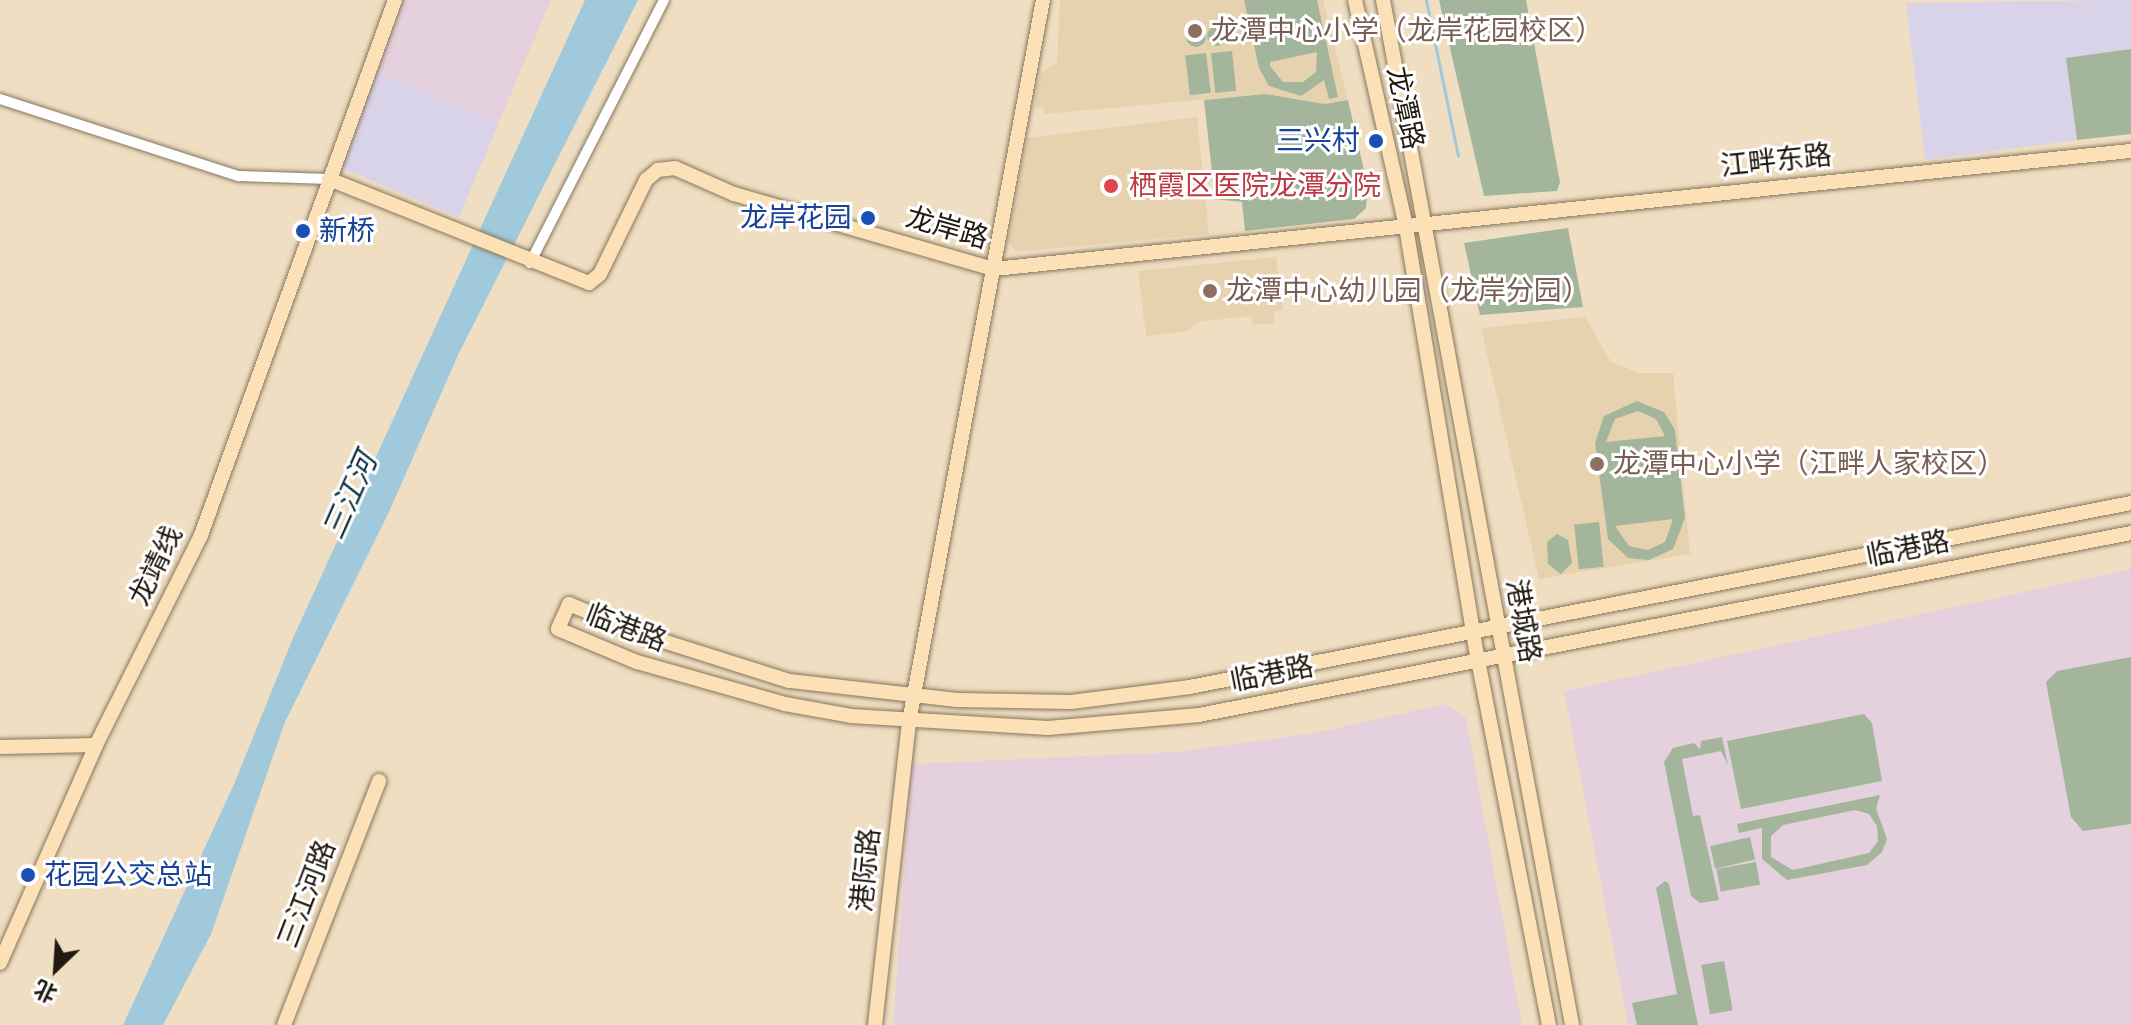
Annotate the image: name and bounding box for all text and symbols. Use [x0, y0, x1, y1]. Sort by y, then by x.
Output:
place label: 龙潭中心小学（龙岸花园校区） [1211, 14, 1603, 48]
marker: 龙潭中心小学（龙岸花园校区） [1186, 22, 1204, 40]
street label: 龙潭路 [1380, 63, 1430, 153]
place label: 三兴村 [1276, 124, 1360, 158]
marker: 三兴村 [1367, 132, 1385, 150]
street label: 江畔东路 [1719, 138, 1833, 184]
place label: 栖霞区医院龙潭分院 [1129, 169, 1381, 203]
marker: 栖霞区医院龙潭分院 [1100, 175, 1122, 197]
street label: 龙岸路 [902, 200, 992, 256]
place label: 龙岸花园 [740, 201, 852, 235]
marker: 龙岸花园 [859, 209, 877, 227]
place label: 新桥 [319, 214, 375, 248]
marker: 新桥 [294, 222, 312, 240]
place label: 龙潭中心幼儿园（龙岸分园） [1226, 274, 1590, 308]
marker: 龙潭中心幼儿园（龙岸分园） [1201, 282, 1219, 300]
place label: 龙潭中心小学（江畔人家校区） [1613, 447, 2005, 481]
water label: 三江河 [315, 448, 385, 544]
marker: 龙潭中心小学（江畔人家校区） [1588, 455, 1606, 473]
street label: 龙靖线 [122, 521, 190, 611]
street label: 临港路 [1864, 524, 1952, 574]
street label: 港城路 [1499, 577, 1547, 665]
street label: 临港路 [581, 597, 671, 659]
street label: 临港路 [1228, 649, 1316, 699]
street label: 港际路 [845, 826, 887, 914]
street label: 三江河路 [271, 836, 343, 952]
place label: 花园公交总站 [44, 858, 212, 892]
marker: 花园公交总站 [19, 866, 37, 884]
north arrow [16, 929, 96, 1009]
text: 北 [30, 975, 61, 1007]

